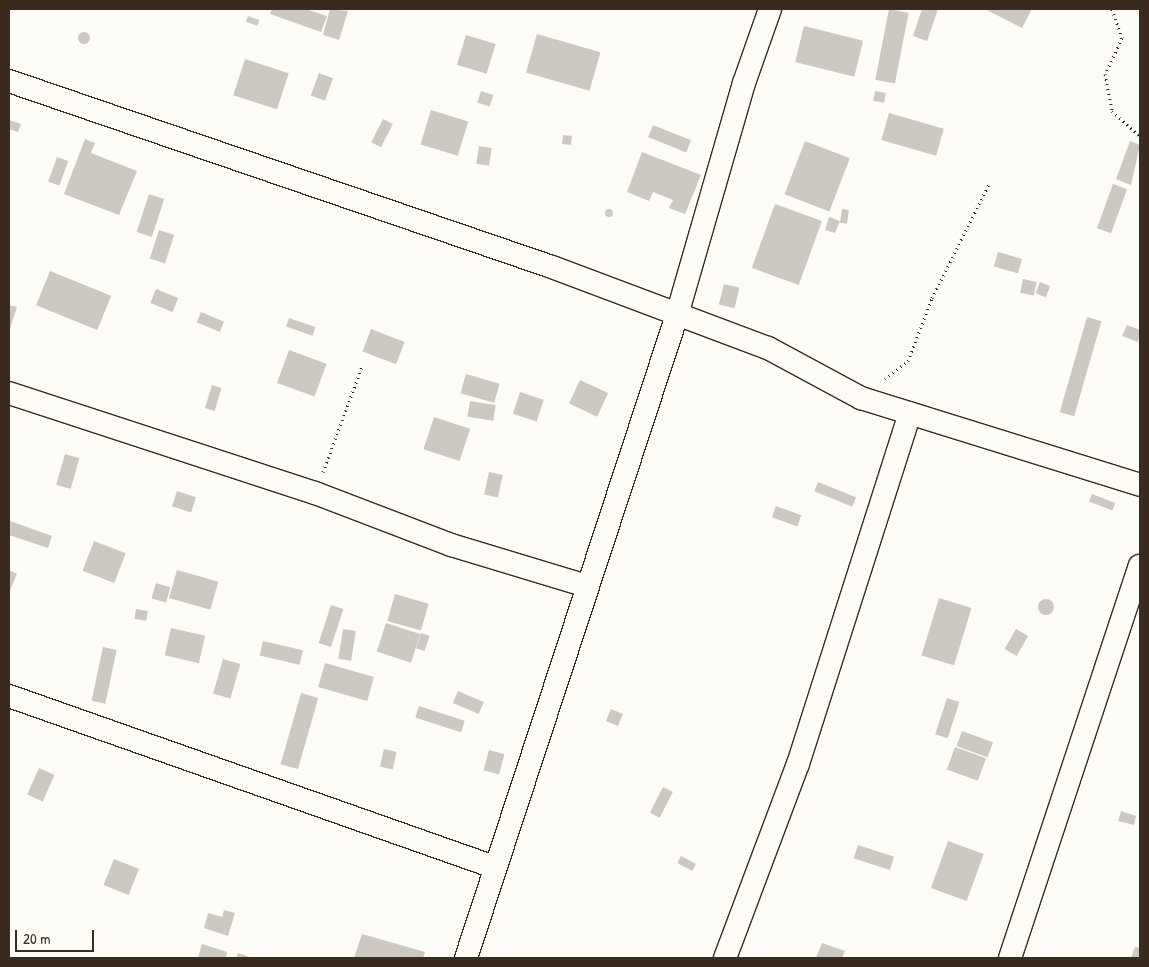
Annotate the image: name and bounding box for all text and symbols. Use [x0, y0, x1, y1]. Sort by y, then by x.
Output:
scale bar [18, 920, 96, 952]
text: 20 m [23, 928, 50, 949]

